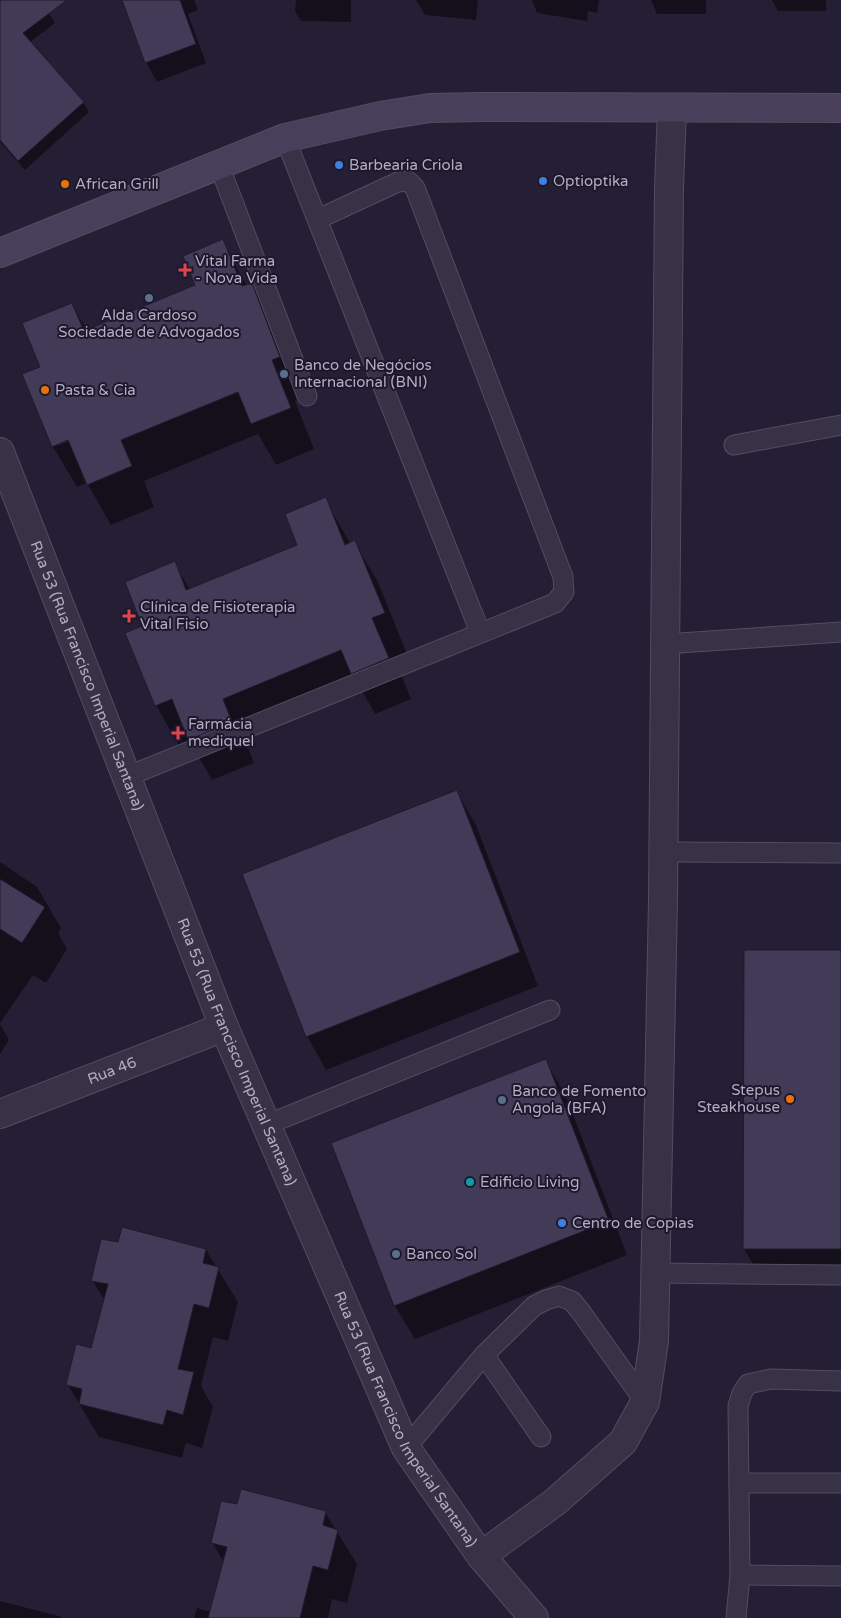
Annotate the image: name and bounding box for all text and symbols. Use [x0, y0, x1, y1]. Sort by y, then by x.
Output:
place label: Barbearia Criola [349, 156, 463, 174]
marker: Barbearia Criola [333, 159, 345, 171]
place label: Optioptika [553, 172, 628, 190]
place label: African Grill [75, 175, 159, 193]
marker: Optioptika [537, 175, 549, 187]
marker: African Grill [59, 178, 71, 190]
place label: Vital Farma - Nova Vida [195, 252, 278, 287]
marker: Vital Farma - Nova Vida [179, 264, 191, 276]
marker: Alda Cardoso Sociedade de Advogados [143, 292, 155, 304]
place label: Alda Cardoso Sociedade de Advogados [58, 306, 240, 341]
place label: Banco de Negócios Internacional (BNI) [294, 356, 432, 391]
marker: Banco de Negócios Internacional (BNI) [278, 368, 290, 380]
place label: Pasta & Cia [55, 381, 136, 399]
marker: Pasta & Cia [39, 384, 51, 396]
street label: Rua 53 (Rua Francisco Imperial Santana) [26, 538, 148, 813]
place label: Clínica de Fisioterapia Vital Fisio [140, 598, 296, 633]
marker: Clínica de Fisioterapia Vital Fisio [122, 609, 136, 623]
place label: Farmácia mediquel [188, 715, 254, 750]
marker: Farmácia mediquel [172, 727, 184, 739]
street label: Rua 53 (Rua Francisco Imperial Santana) [173, 915, 301, 1188]
street label: Rua 46 [85, 1053, 139, 1088]
place label: Stepus Steakhouse [697, 1081, 780, 1116]
place label: Banco de Fomento Angola (BFA) [512, 1082, 646, 1117]
marker: Stepus Steakhouse [784, 1093, 796, 1105]
marker: Banco de Fomento Angola (BFA) [496, 1094, 508, 1106]
place label: Edificio Living [480, 1173, 580, 1191]
marker: Edificio Living [464, 1176, 476, 1188]
place label: Centro de Copias [572, 1214, 694, 1232]
marker: Centro de Copias [556, 1217, 568, 1229]
place label: Banco Sol [406, 1245, 477, 1263]
marker: Banco Sol [390, 1248, 402, 1260]
street label: Rua 53 (Rua Francisco Imperial Santana) [330, 1288, 481, 1550]

